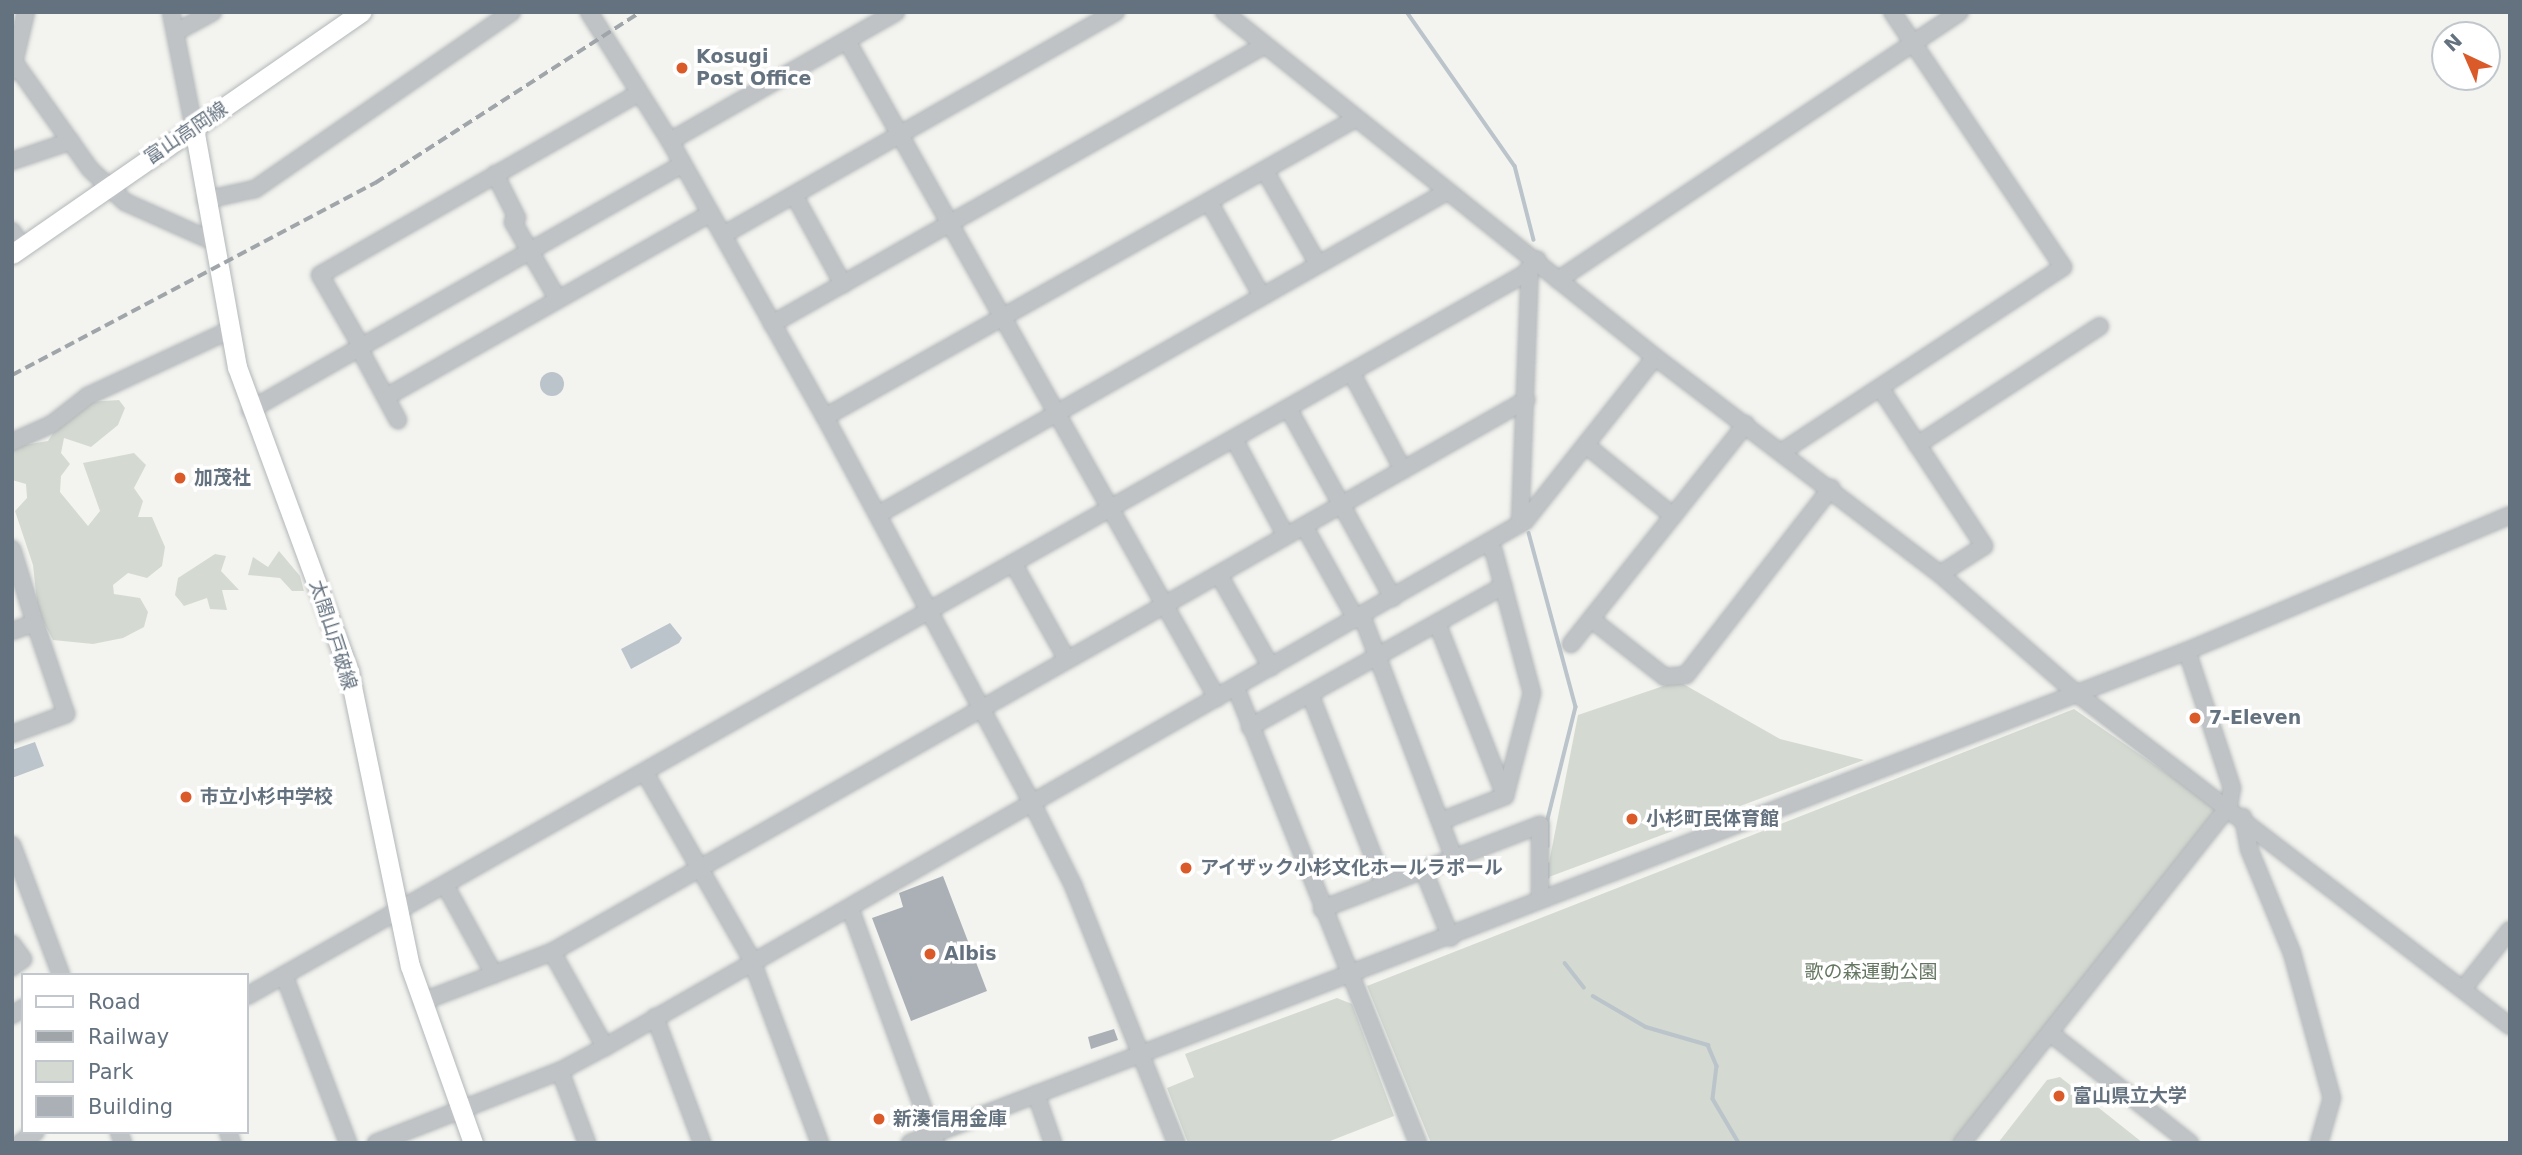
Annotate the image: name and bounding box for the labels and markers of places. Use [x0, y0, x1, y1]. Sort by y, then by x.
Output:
place label: Kosugi Post Office [696, 46, 811, 90]
marker: Kosugi Post Office [674, 60, 690, 76]
place label: 加茂社 [194, 467, 251, 489]
marker: 加茂社 [172, 470, 188, 486]
place label: 7-Eleven [2209, 707, 2301, 729]
marker: 7-Eleven [2187, 710, 2203, 726]
place label: 市立小杉中学校 [200, 786, 333, 808]
marker: 市立小杉中学校 [178, 789, 194, 805]
place label: 小杉町民体育館 [1646, 808, 1779, 830]
marker: 小杉町民体育館 [1624, 811, 1640, 827]
place label: アイザック小杉文化ホールラポール [1200, 857, 1504, 879]
marker: アイザック小杉文化ホールラポール [1178, 860, 1194, 876]
place label: Albis [944, 943, 997, 965]
marker: Albis [922, 946, 938, 962]
place label: 富山県立大学 [2073, 1085, 2187, 1107]
marker: 富山県立大学 [2051, 1088, 2067, 1104]
place label: 新湊信用金庫 [893, 1108, 1007, 1130]
marker: 新湊信用金庫 [871, 1111, 887, 1127]

